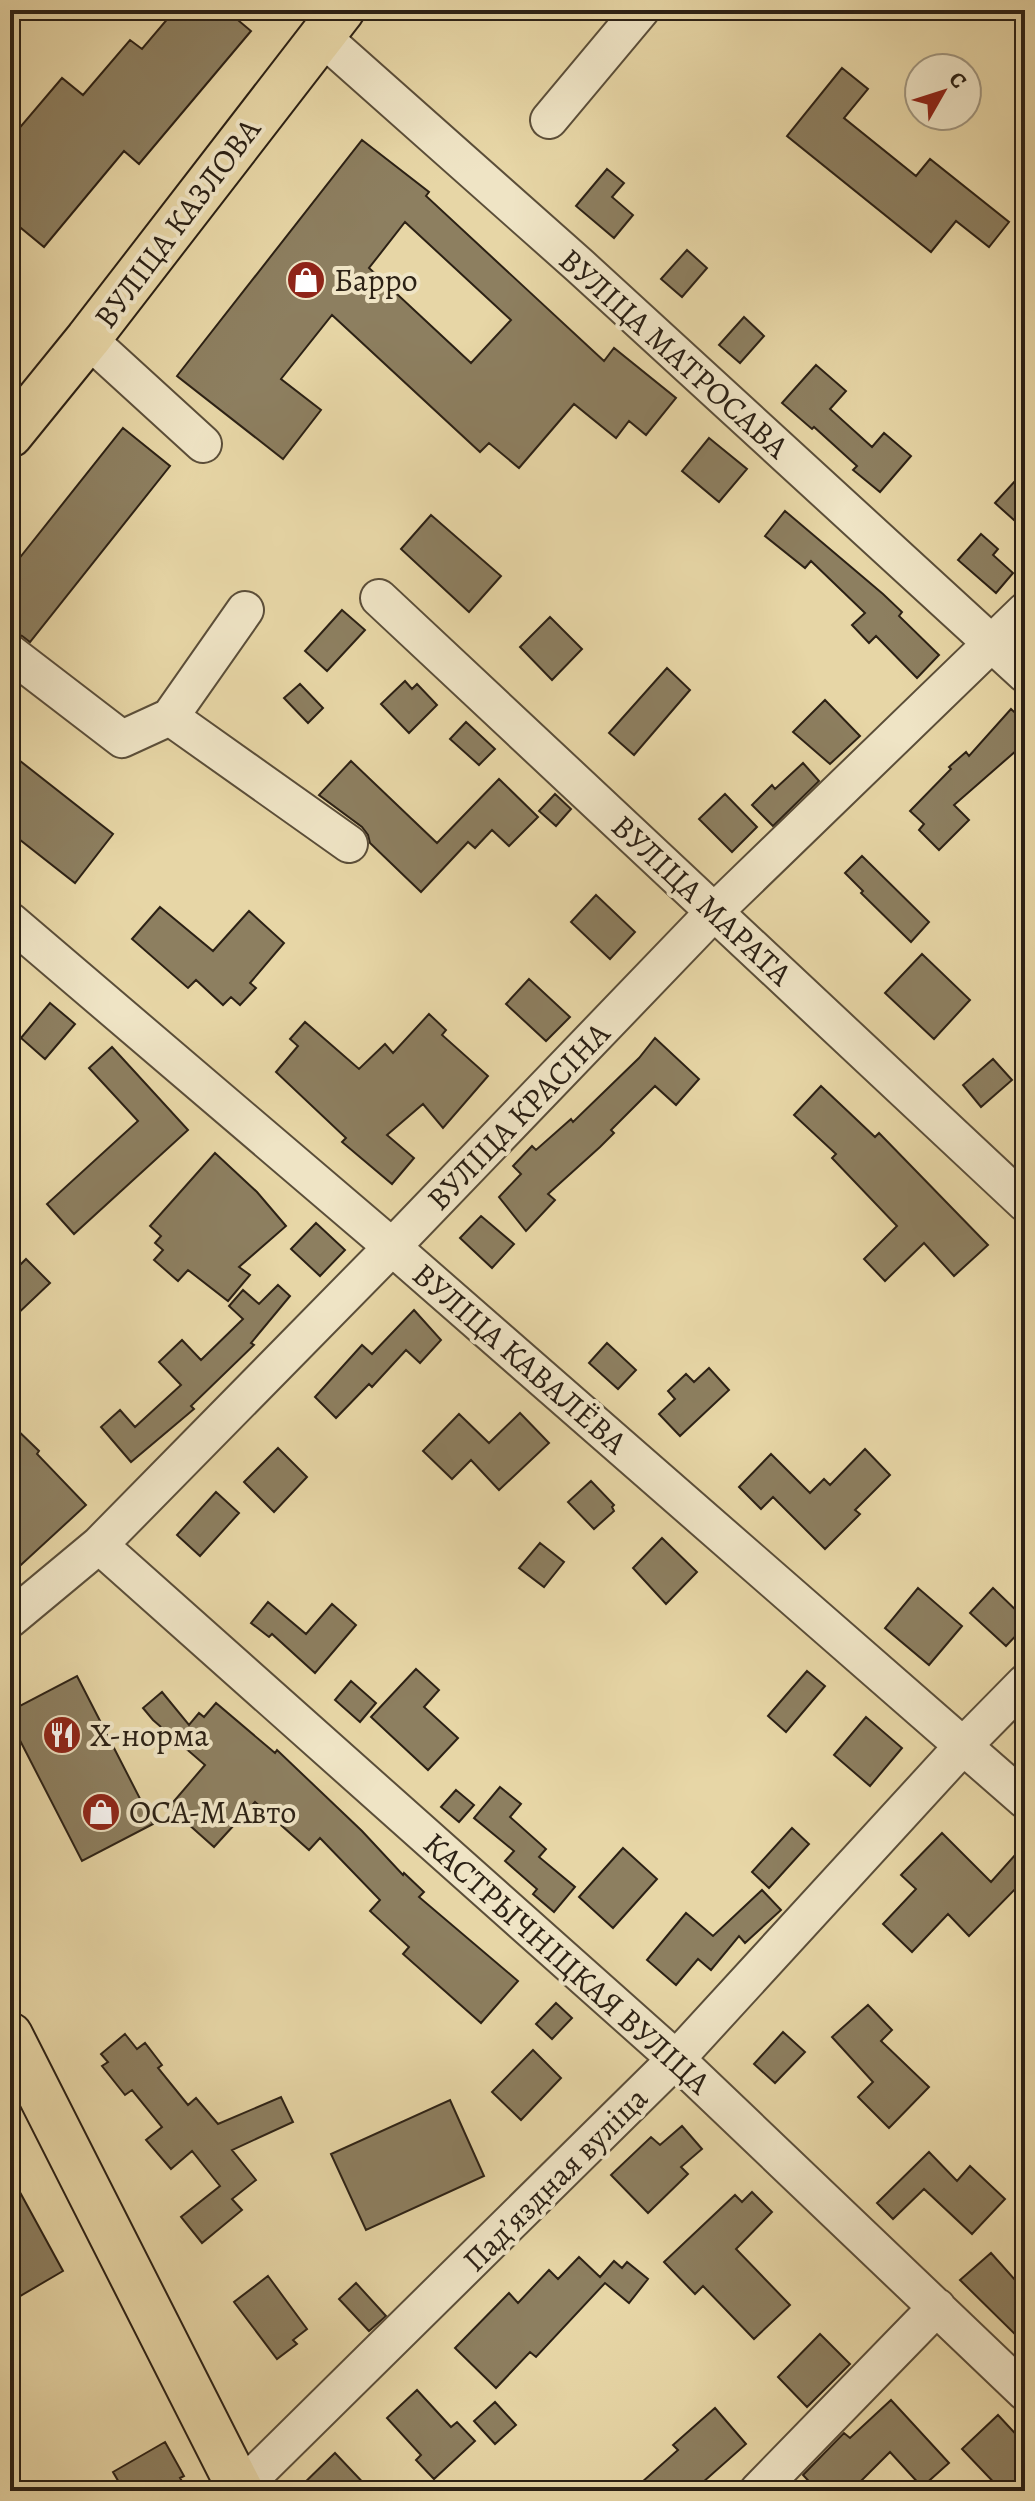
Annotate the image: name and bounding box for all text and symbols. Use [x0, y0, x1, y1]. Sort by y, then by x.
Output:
north arrow [903, 52, 983, 132]
text: С [942, 65, 974, 95]
street label: ВУЛІЦА КАЗЛОВА [83, 108, 271, 337]
street label: ВУЛІЦА МАТРОСАВА [550, 238, 799, 469]
place label: Барро [334, 258, 418, 302]
shop icon: Барро [285, 259, 327, 301]
street label: ВУЛІЦА МАРАТА [602, 805, 803, 996]
street label: ВУЛІЦА КРАСІНА [417, 1011, 620, 1220]
street label: ВУЛІЦА КАВАЛЁВА [403, 1252, 638, 1464]
place label: Х-норма [90, 1713, 209, 1757]
restaurant icon: Х-норма [41, 1714, 83, 1756]
place label: ОСА-М Авто [129, 1790, 297, 1834]
shop icon: ОСА-М Авто [80, 1791, 122, 1833]
street label: КАСТРЫЧНІЦКАЯ ВУЛІЦА [414, 1822, 721, 2105]
street label: Падʼяздная вуліца [453, 2077, 657, 2281]

